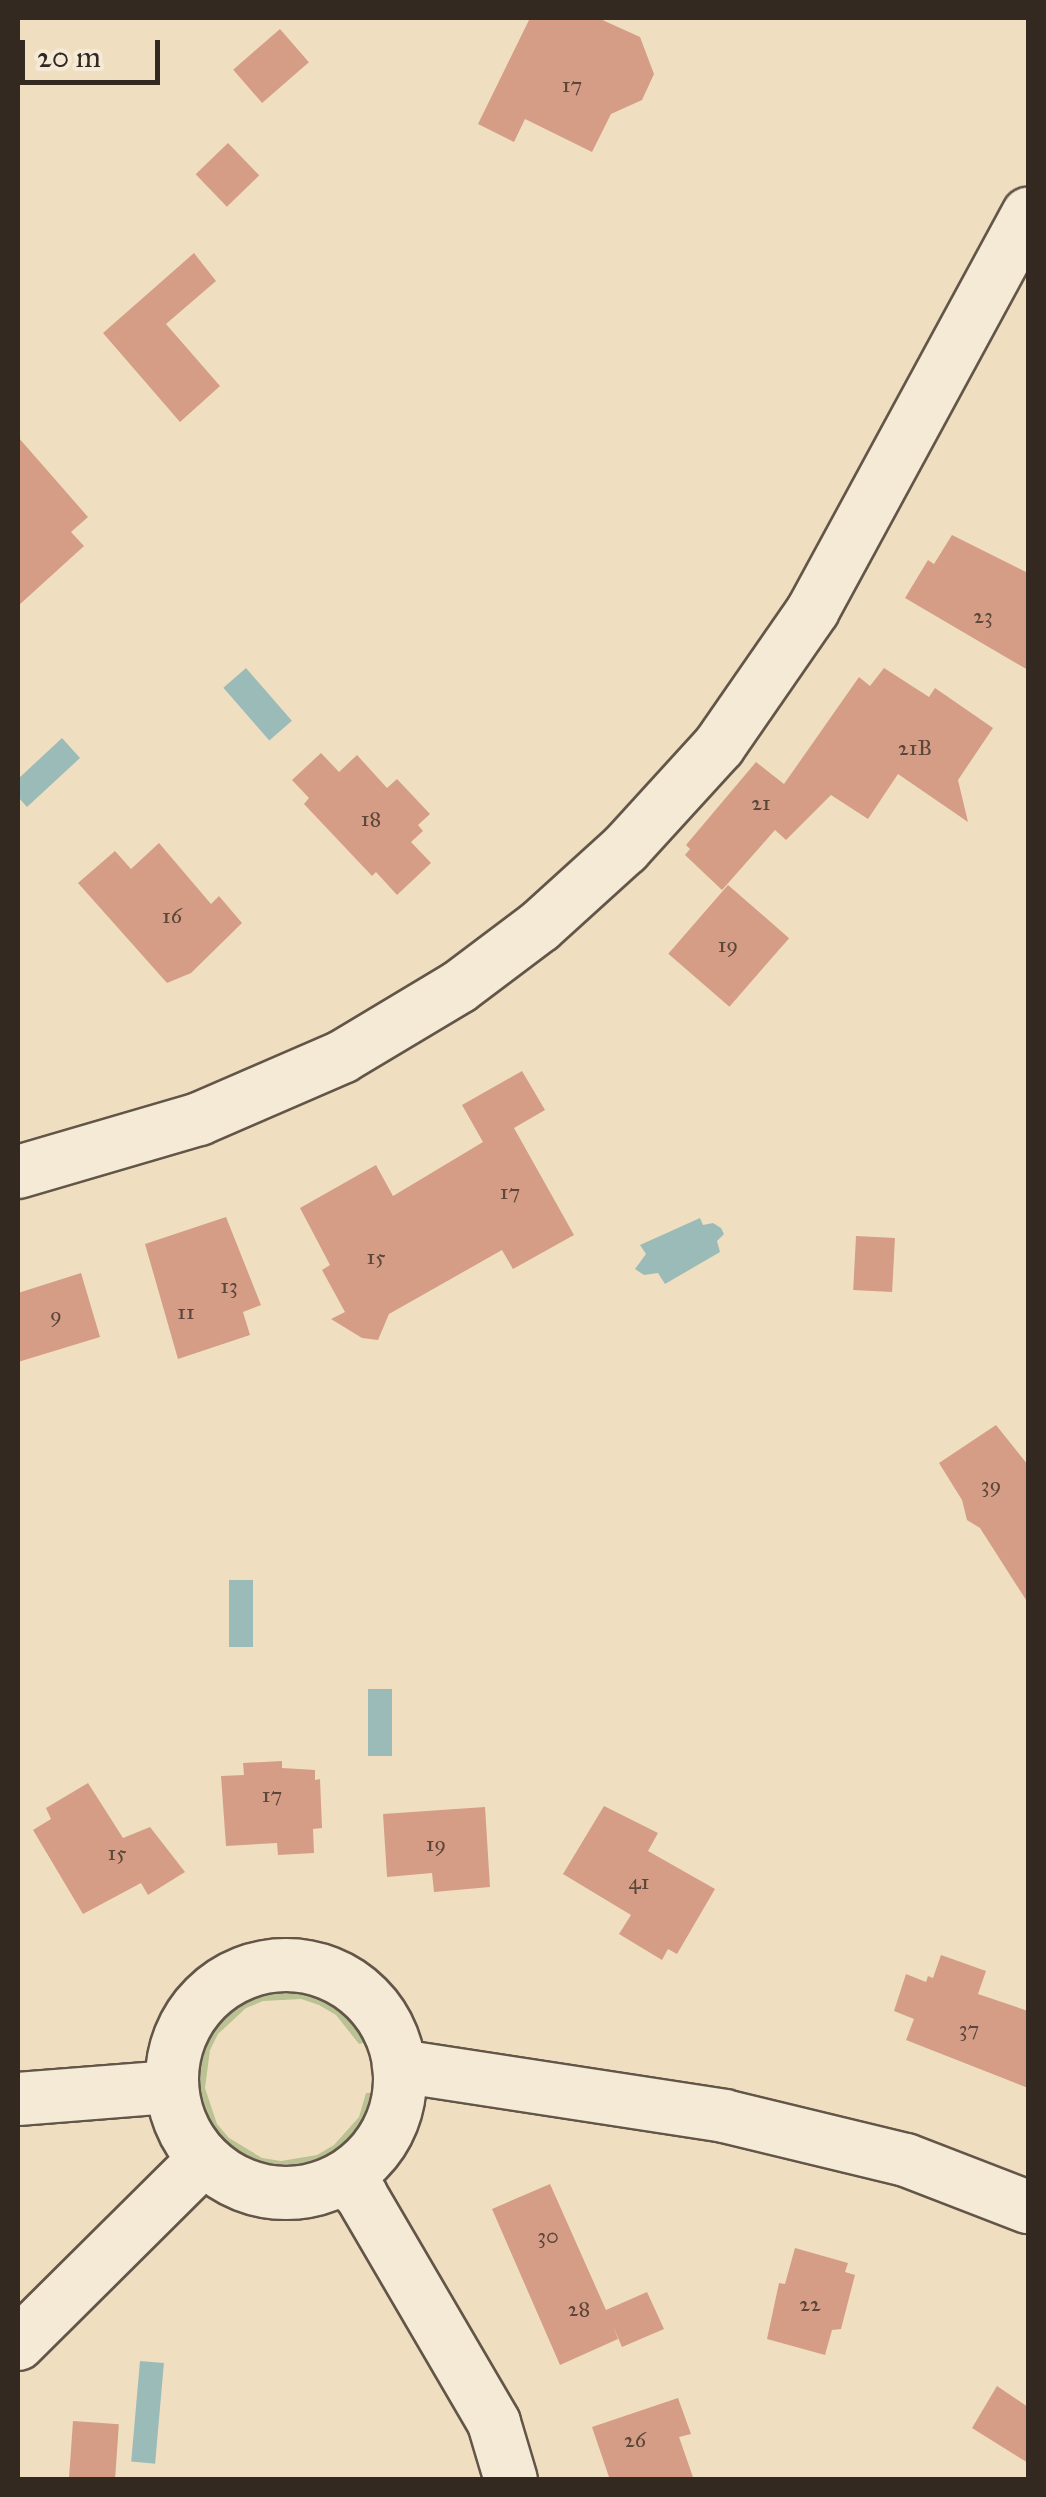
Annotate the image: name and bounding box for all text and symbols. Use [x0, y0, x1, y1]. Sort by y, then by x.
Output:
scale bar [25, 20, 165, 82]
text: 20 m [37, 39, 101, 75]
house number: 17 [562, 72, 582, 98]
house number: 23 [973, 603, 993, 629]
house number: 21B [898, 735, 932, 761]
house number: 21 [751, 790, 771, 816]
house number: 18 [361, 806, 381, 832]
house number: 16 [162, 903, 182, 929]
house number: 19 [718, 932, 738, 958]
house number: 17 [500, 1179, 520, 1205]
house number: 15 [367, 1244, 385, 1270]
house number: 13 [220, 1273, 238, 1299]
house number: 11 [177, 1299, 195, 1325]
house number: 9 [50, 1302, 62, 1328]
house number: 39 [981, 1472, 1001, 1498]
house number: 17 [262, 1782, 282, 1808]
house number: 19 [426, 1831, 446, 1857]
house number: 15 [108, 1840, 126, 1866]
house number: 41 [629, 1869, 649, 1895]
house number: 37 [959, 2016, 979, 2042]
house number: 30 [537, 2223, 559, 2249]
house number: 22 [799, 2291, 821, 2317]
house number: 28 [568, 2296, 590, 2322]
house number: 26 [624, 2427, 646, 2453]

